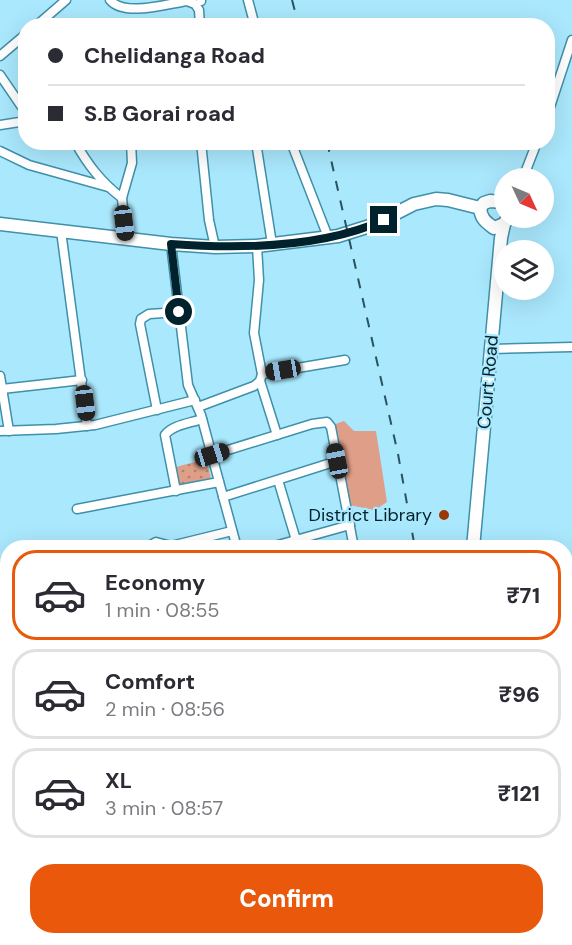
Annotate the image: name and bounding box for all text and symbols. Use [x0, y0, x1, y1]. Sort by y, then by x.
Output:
text: Chelidanga Road [84, 41, 265, 70]
text: S.B Gorai road [84, 99, 235, 128]
north arrow [494, 168, 554, 228]
map controls [494, 168, 554, 300]
car [113, 204, 135, 242]
route end [370, 206, 397, 233]
button: layers [494, 240, 554, 300]
route start [165, 298, 192, 325]
street label: Court Road [472, 334, 504, 430]
car [264, 358, 302, 382]
car [74, 384, 96, 422]
car [192, 441, 232, 469]
car [325, 442, 349, 480]
place label: District Library [309, 503, 432, 527]
marker: District Library [437, 508, 451, 522]
icon: car [33, 568, 87, 622]
text: Economy [105, 568, 205, 597]
text: ₹71 [506, 581, 540, 610]
text: 1 min · 08:55 [105, 597, 220, 623]
icon: car [33, 667, 87, 721]
text: Comfort [105, 667, 195, 696]
text: ₹96 [499, 680, 540, 709]
text: 2 min · 08:56 [105, 696, 225, 722]
icon: car [33, 766, 87, 820]
text: XL [105, 766, 132, 795]
text: ₹121 [498, 779, 540, 808]
text: 3 min · 08:57 [105, 795, 223, 821]
button: Confirm [30, 864, 543, 933]

